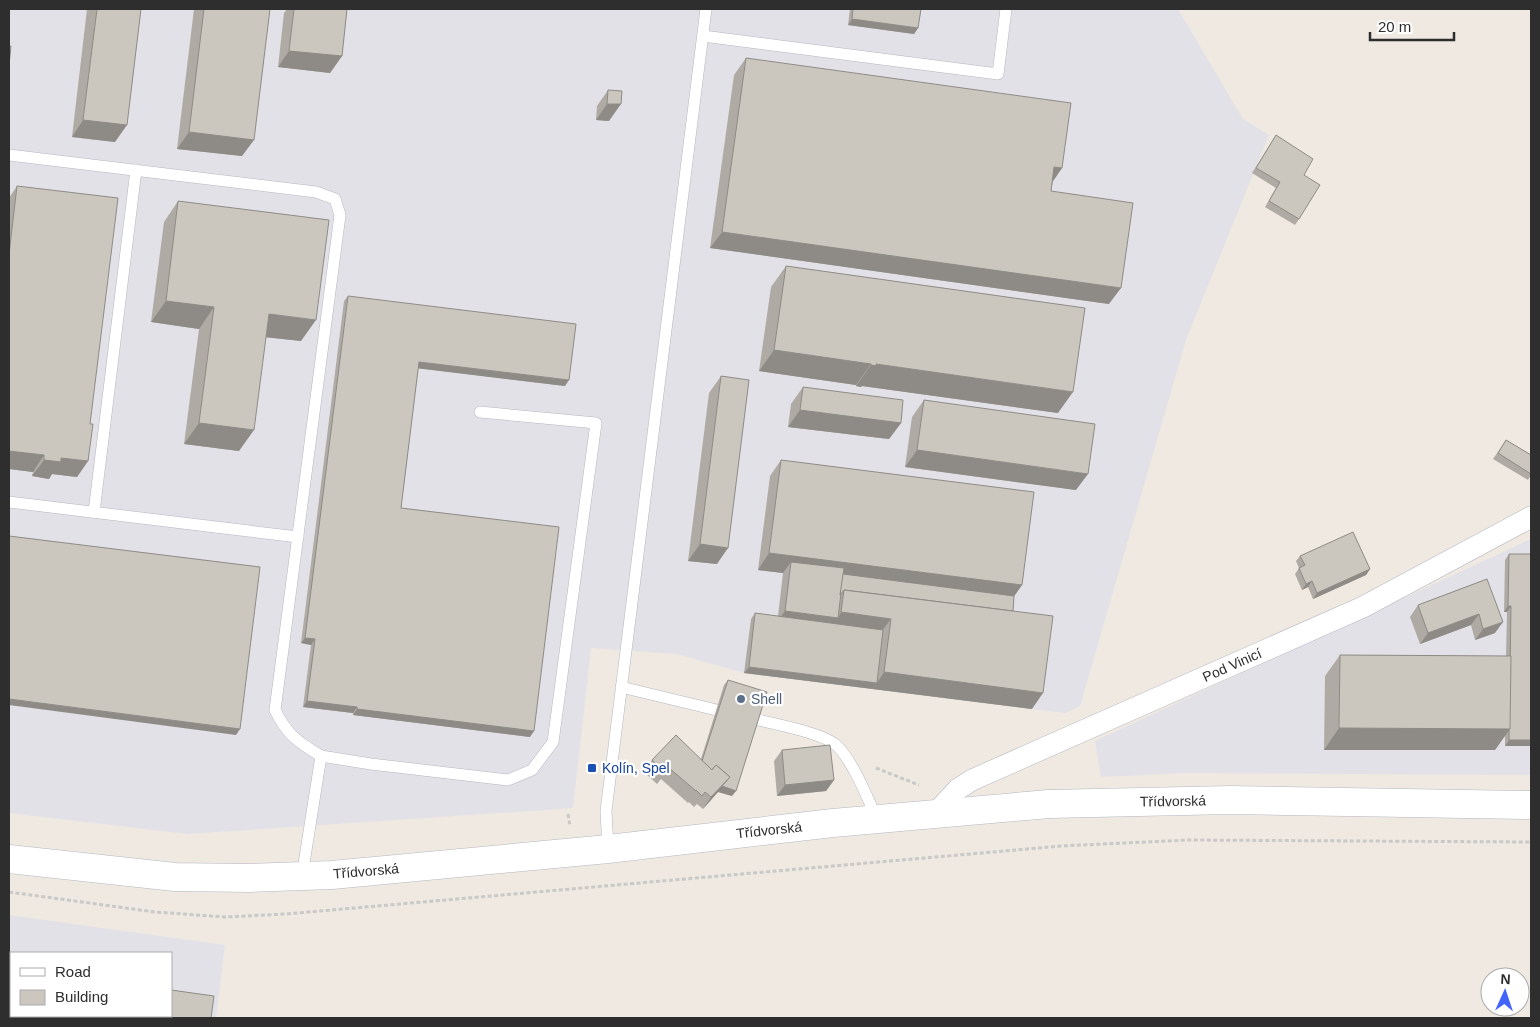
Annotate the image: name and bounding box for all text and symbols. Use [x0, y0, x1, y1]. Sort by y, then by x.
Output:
scale bar [1370, 10, 1454, 42]
text: 20 m [1378, 18, 1411, 35]
street label: Pod Vinicí [1200, 645, 1264, 685]
place label: Shell [751, 691, 782, 707]
marker: Shell [735, 693, 747, 705]
place label: Kolín, Spel [602, 760, 670, 776]
marker: Kolín, Spel [586, 762, 598, 774]
street label: Třídvorská [1140, 792, 1206, 810]
street label: Třídvorská [735, 819, 803, 841]
street label: Třídvorská [332, 860, 400, 882]
legend [10, 952, 172, 1017]
text: Road [55, 963, 91, 980]
north arrow [1480, 967, 1530, 1017]
text: N [1500, 971, 1511, 987]
text: Building [55, 988, 108, 1005]

